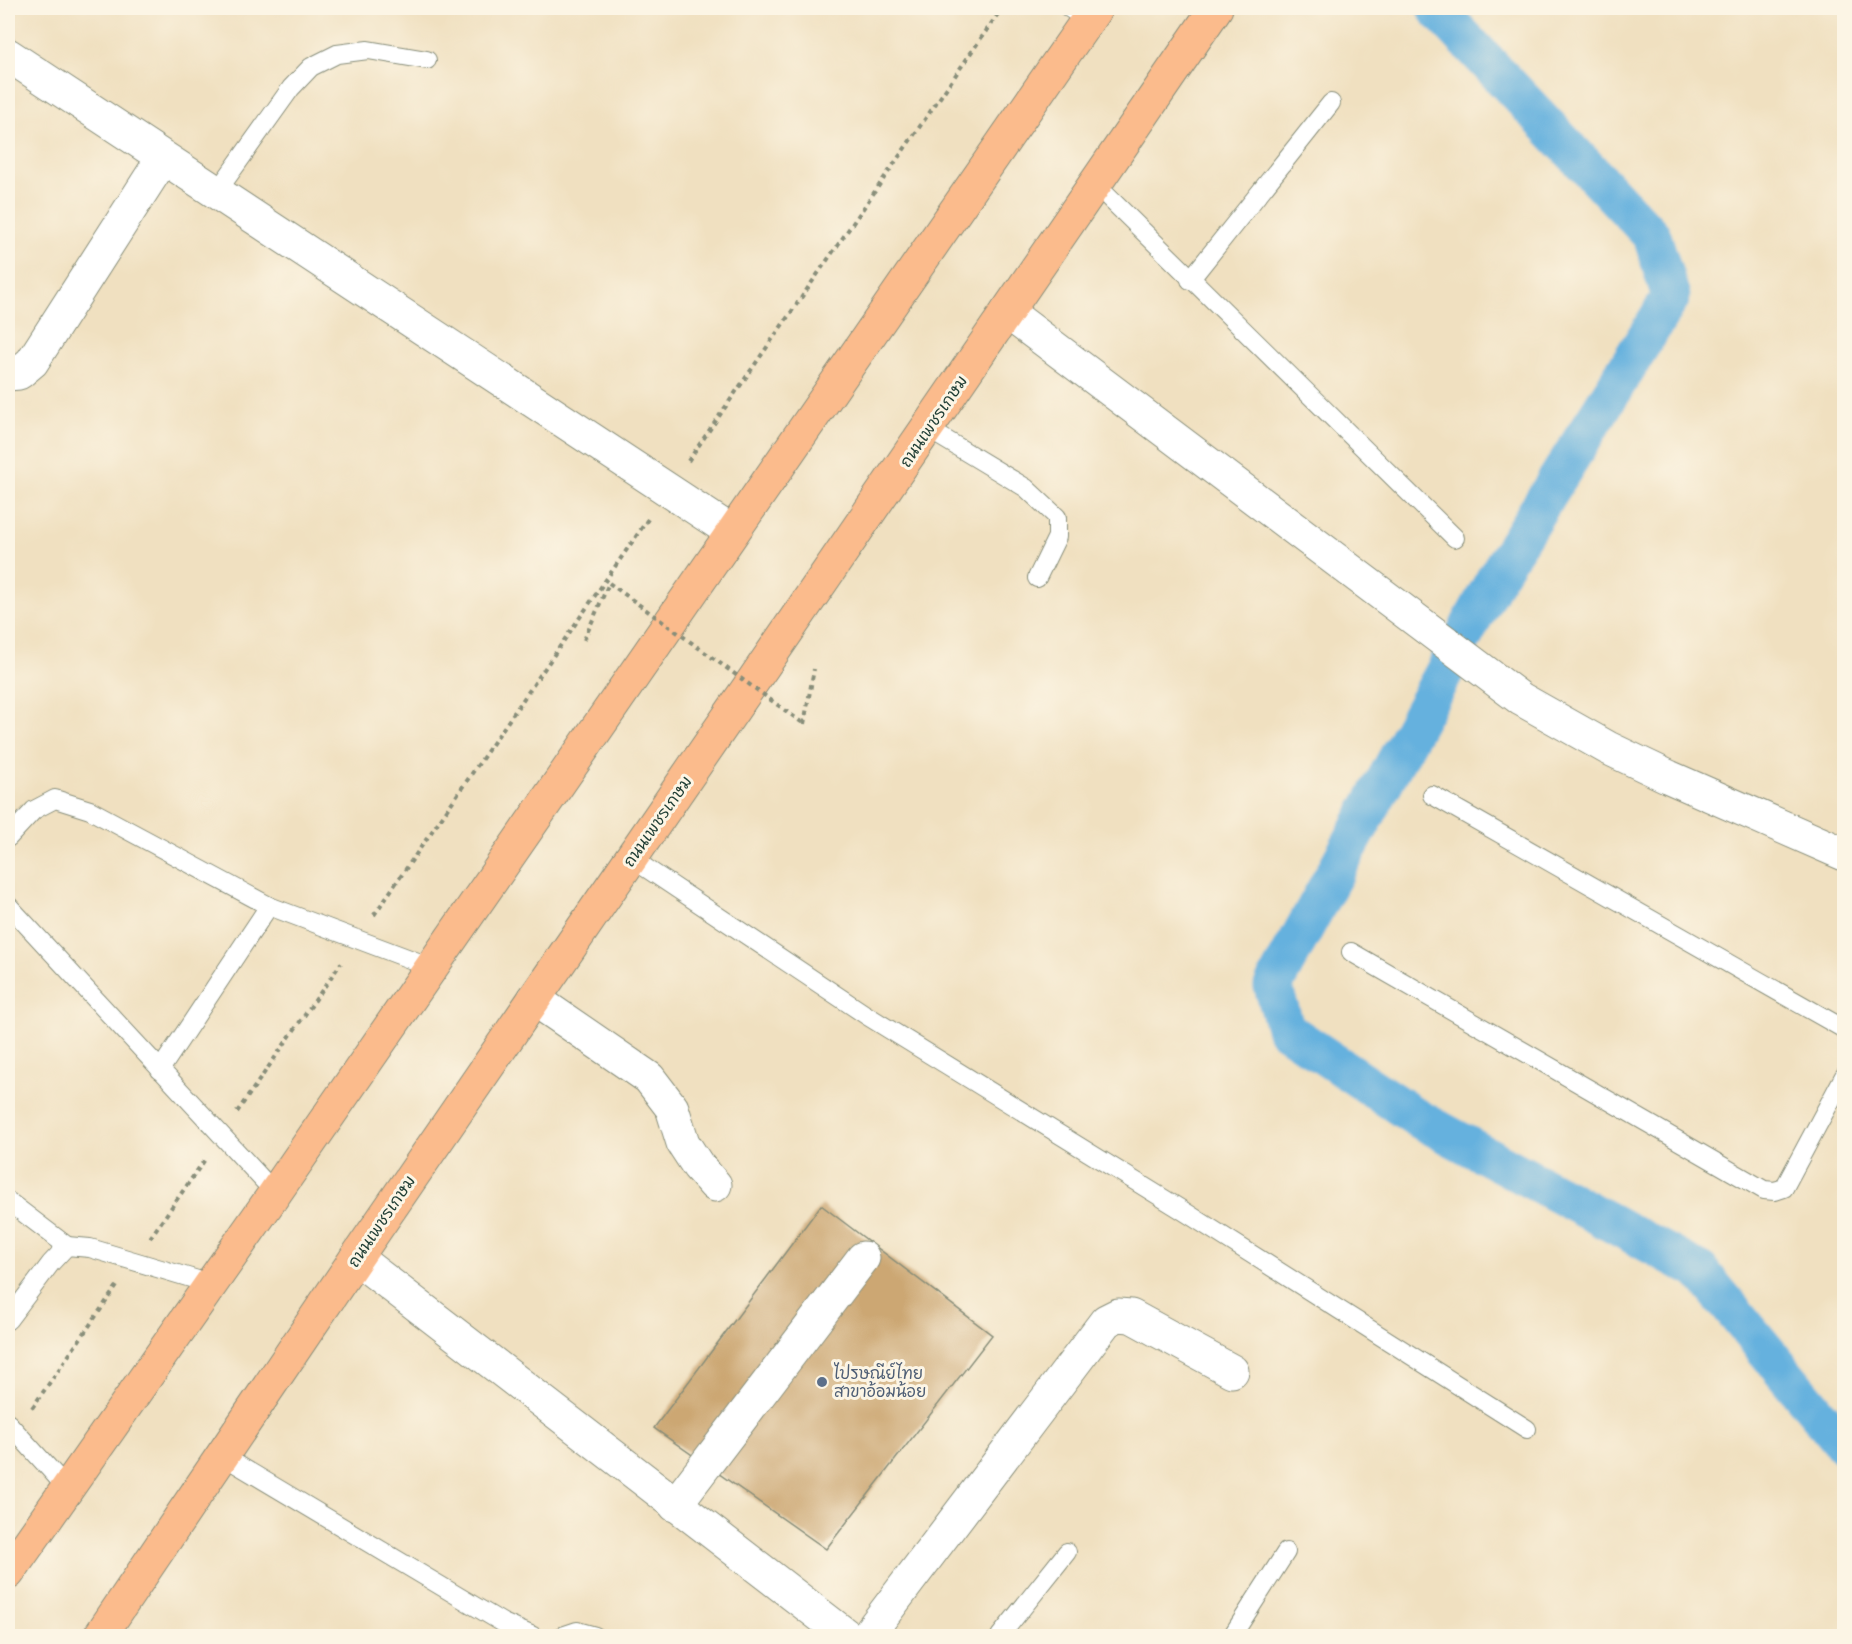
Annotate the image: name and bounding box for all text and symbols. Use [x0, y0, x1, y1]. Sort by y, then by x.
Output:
street label: ถนนเพชรเกษม [896, 372, 972, 471]
street label: ถนนเพชรเกษม [619, 772, 697, 871]
street label: ถนนเพชรเกษม [344, 1172, 420, 1271]
place label: ไปรษณีย์ไทย สาขาอ้อมน้อย [833, 1362, 926, 1402]
marker: ไปรษณีย์ไทย สาขาอ้อมน้อย [815, 1375, 829, 1389]

